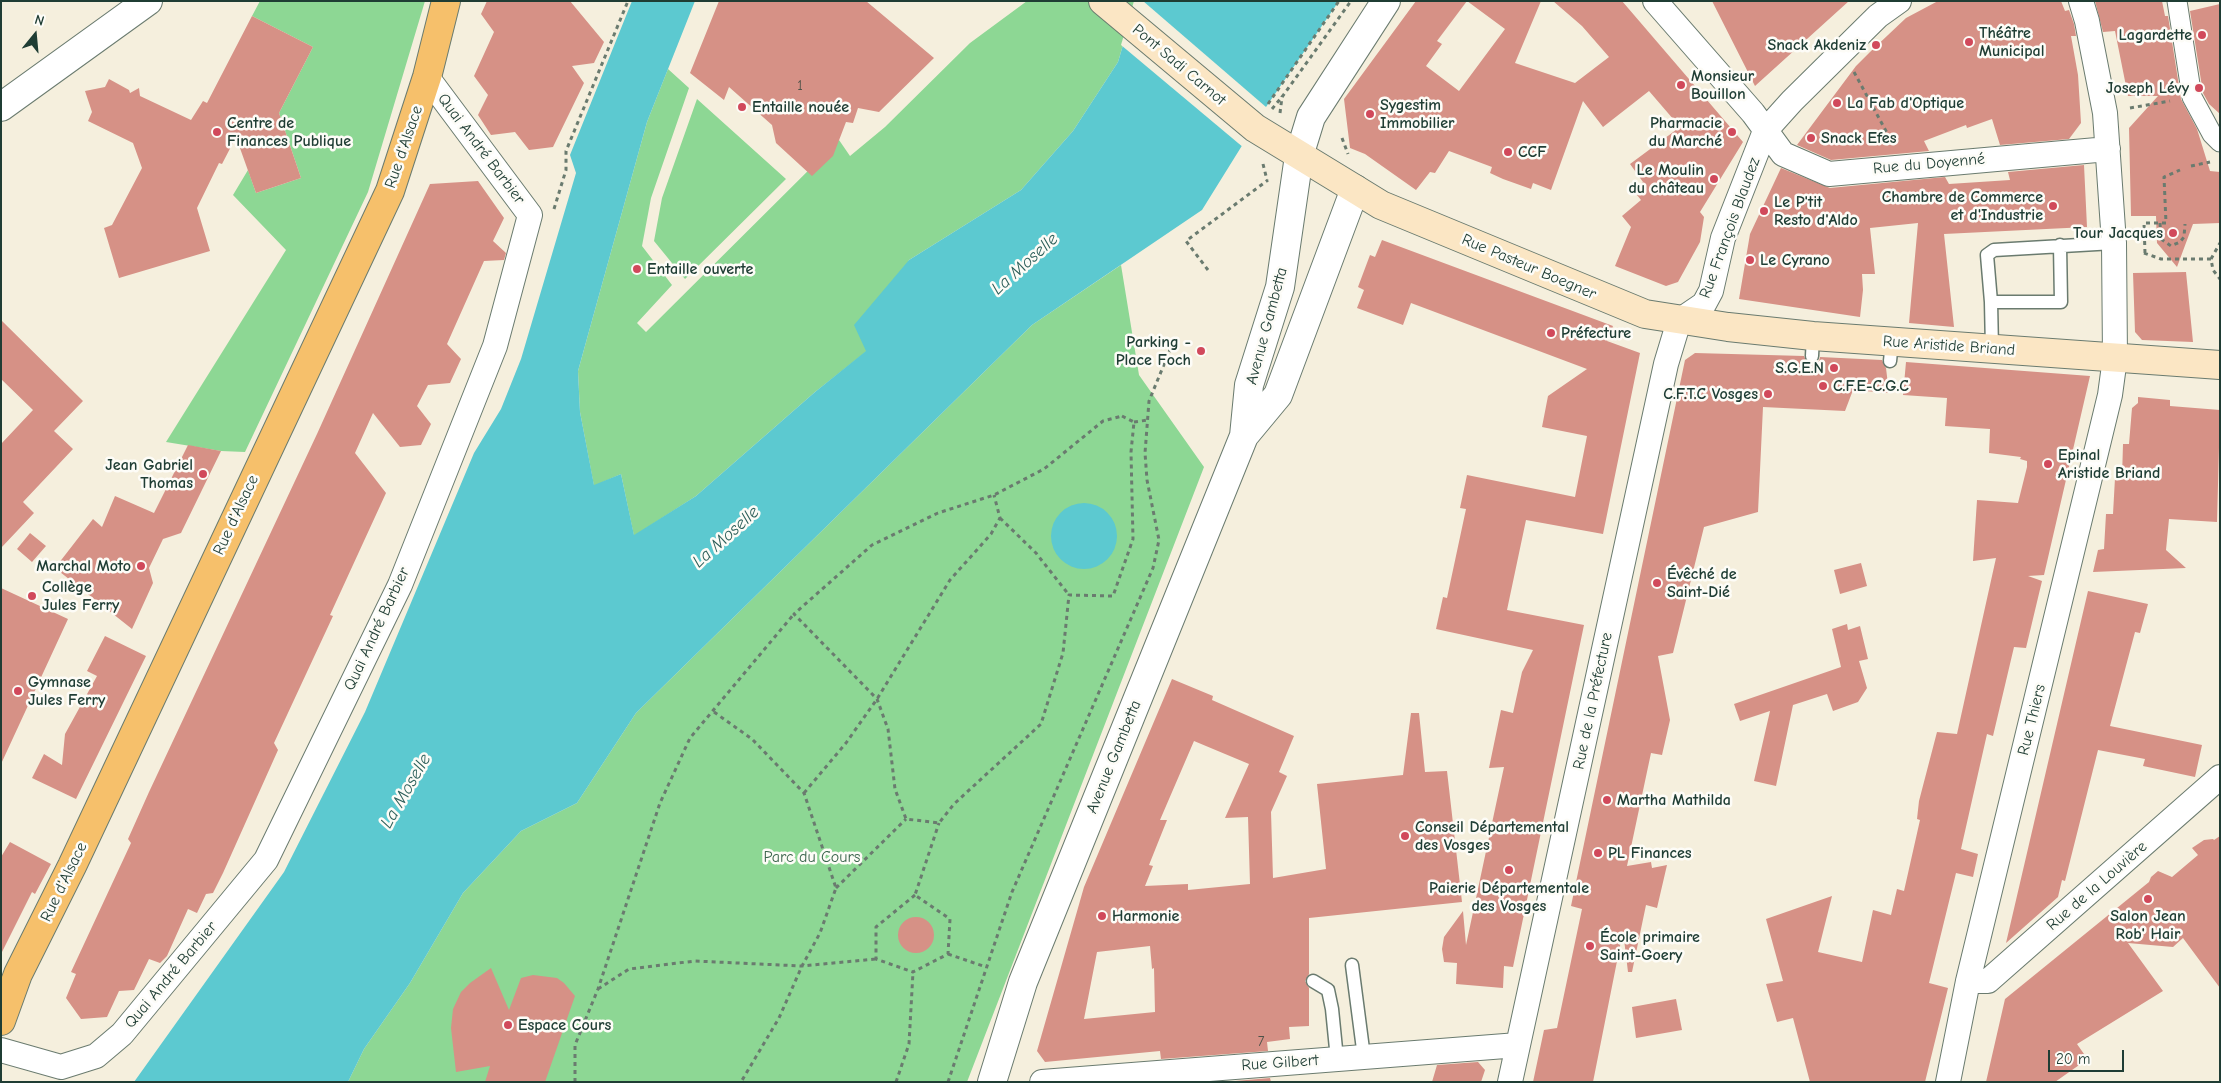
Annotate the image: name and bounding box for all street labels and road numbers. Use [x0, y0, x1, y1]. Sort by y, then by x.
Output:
street label: Pont Sadi Carnot [1128, 20, 1230, 110]
street label: Quai André Barbier [433, 90, 529, 208]
street label: Rue d'Alsace [381, 103, 427, 191]
street label: Rue du Doyenné [1872, 150, 1986, 178]
street label: Rue François Blaudez [1696, 155, 1764, 301]
street label: Rue Pasteur Boegner [1459, 230, 1599, 304]
street label: Avenue Gambetta [1242, 265, 1292, 387]
street label: Rue Aristide Briand [1882, 332, 2016, 360]
street label: Rue d'Alsace [209, 472, 263, 558]
street label: Quai André Barbier [340, 564, 414, 694]
street label: Rue de la Préfecture [1569, 631, 1617, 771]
street label: Rue Thiers [2014, 682, 2050, 758]
street label: Avenue Gambetta [1083, 698, 1145, 816]
street label: Rue de la Louvière [2043, 837, 2151, 935]
street label: Rue d'Alsace [37, 839, 91, 925]
street label: Quai André Barbier [121, 918, 221, 1032]
street label: Rue Gilbert [1241, 1051, 1319, 1075]

